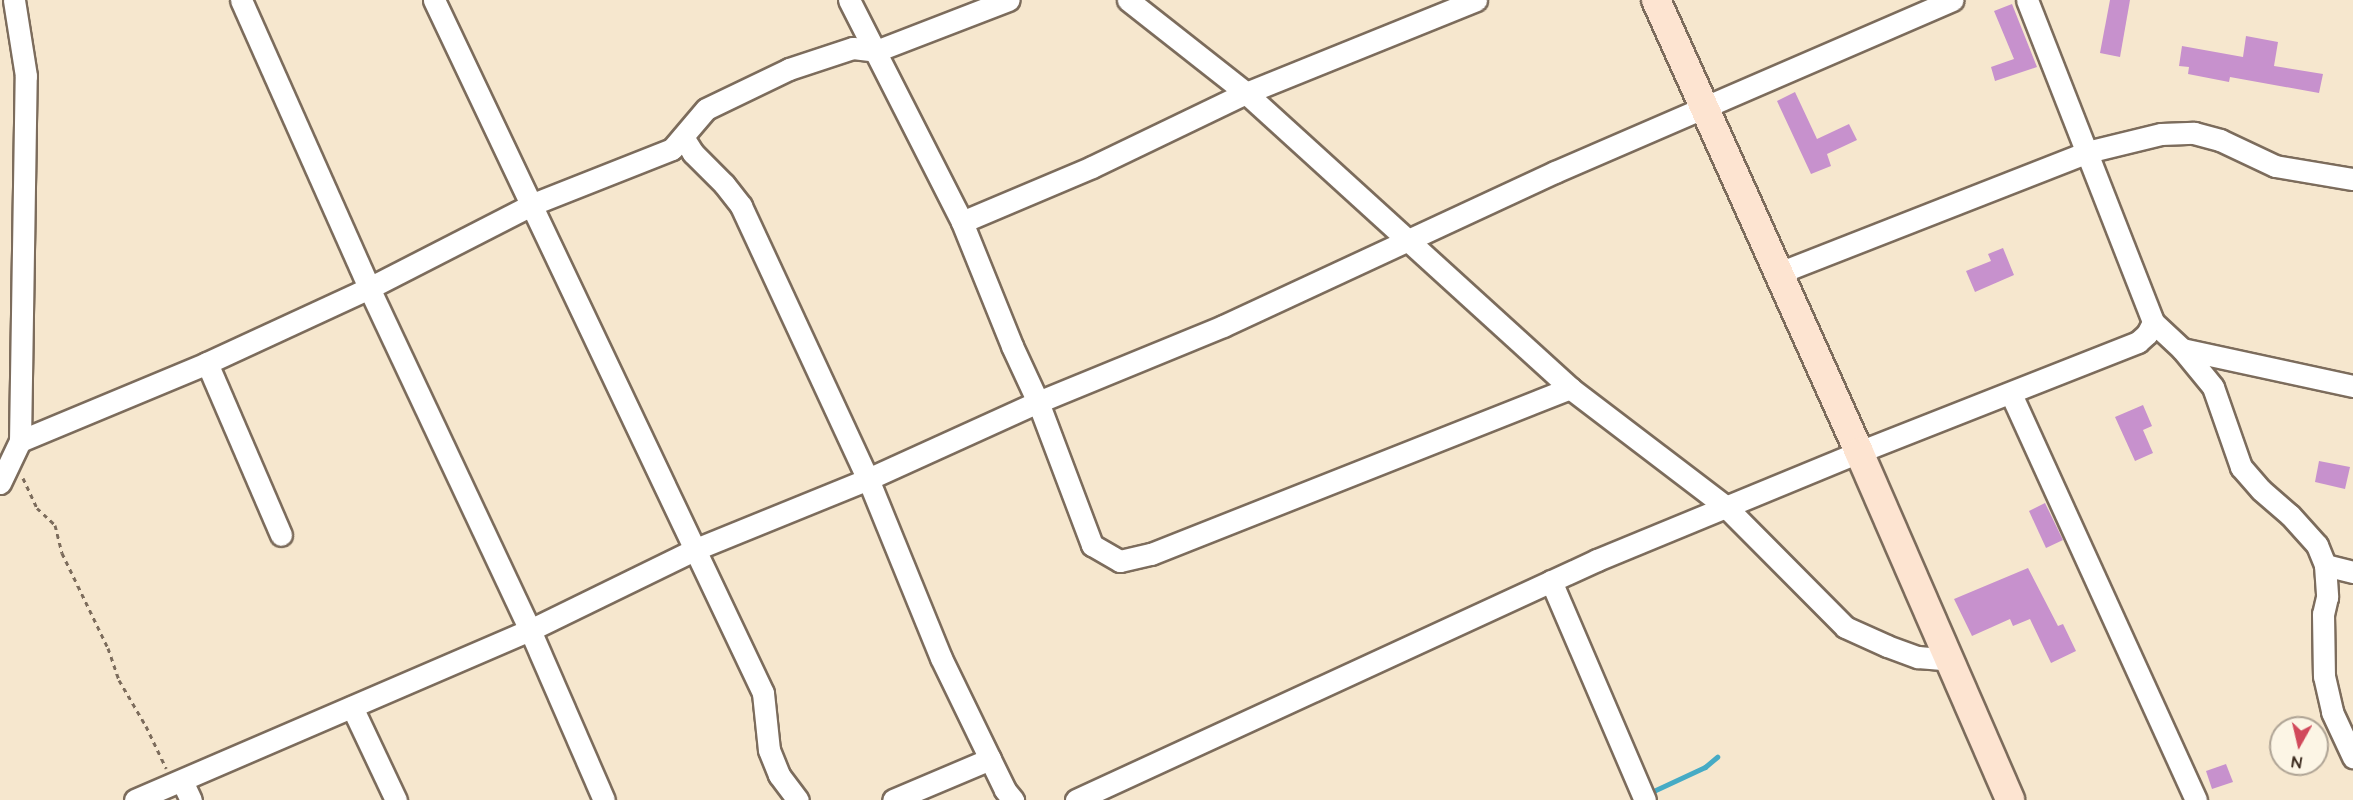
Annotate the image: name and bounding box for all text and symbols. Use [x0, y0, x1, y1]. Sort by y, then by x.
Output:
north arrow [2269, 716, 2329, 776]
text: N [2290, 750, 2303, 773]

